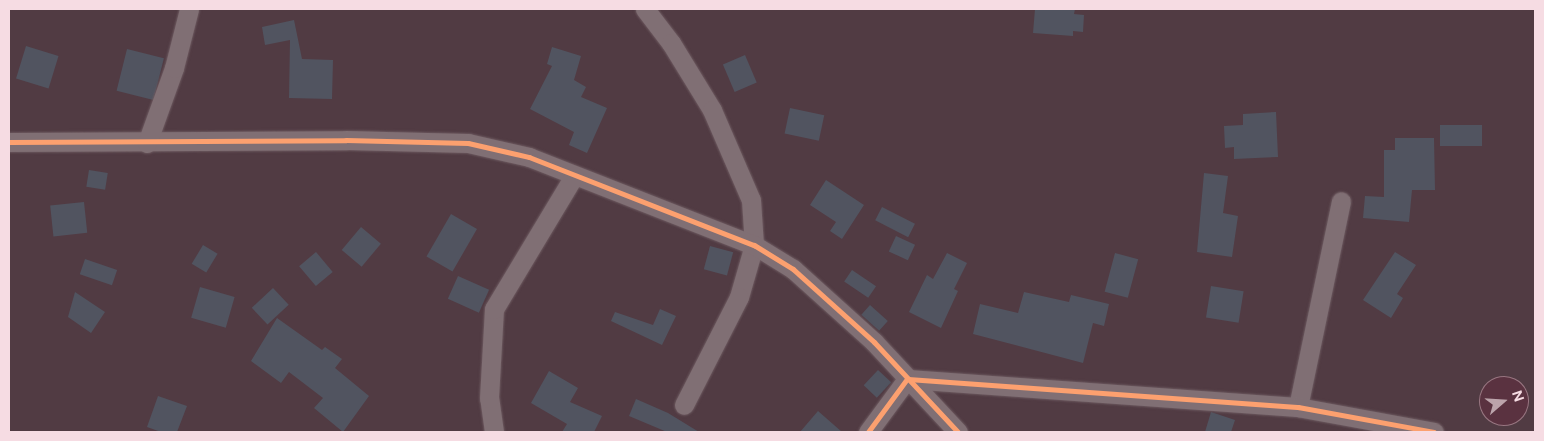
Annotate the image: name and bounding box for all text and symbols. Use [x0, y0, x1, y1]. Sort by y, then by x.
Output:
north arrow [1479, 376, 1529, 426]
text: N [1508, 388, 1528, 404]

